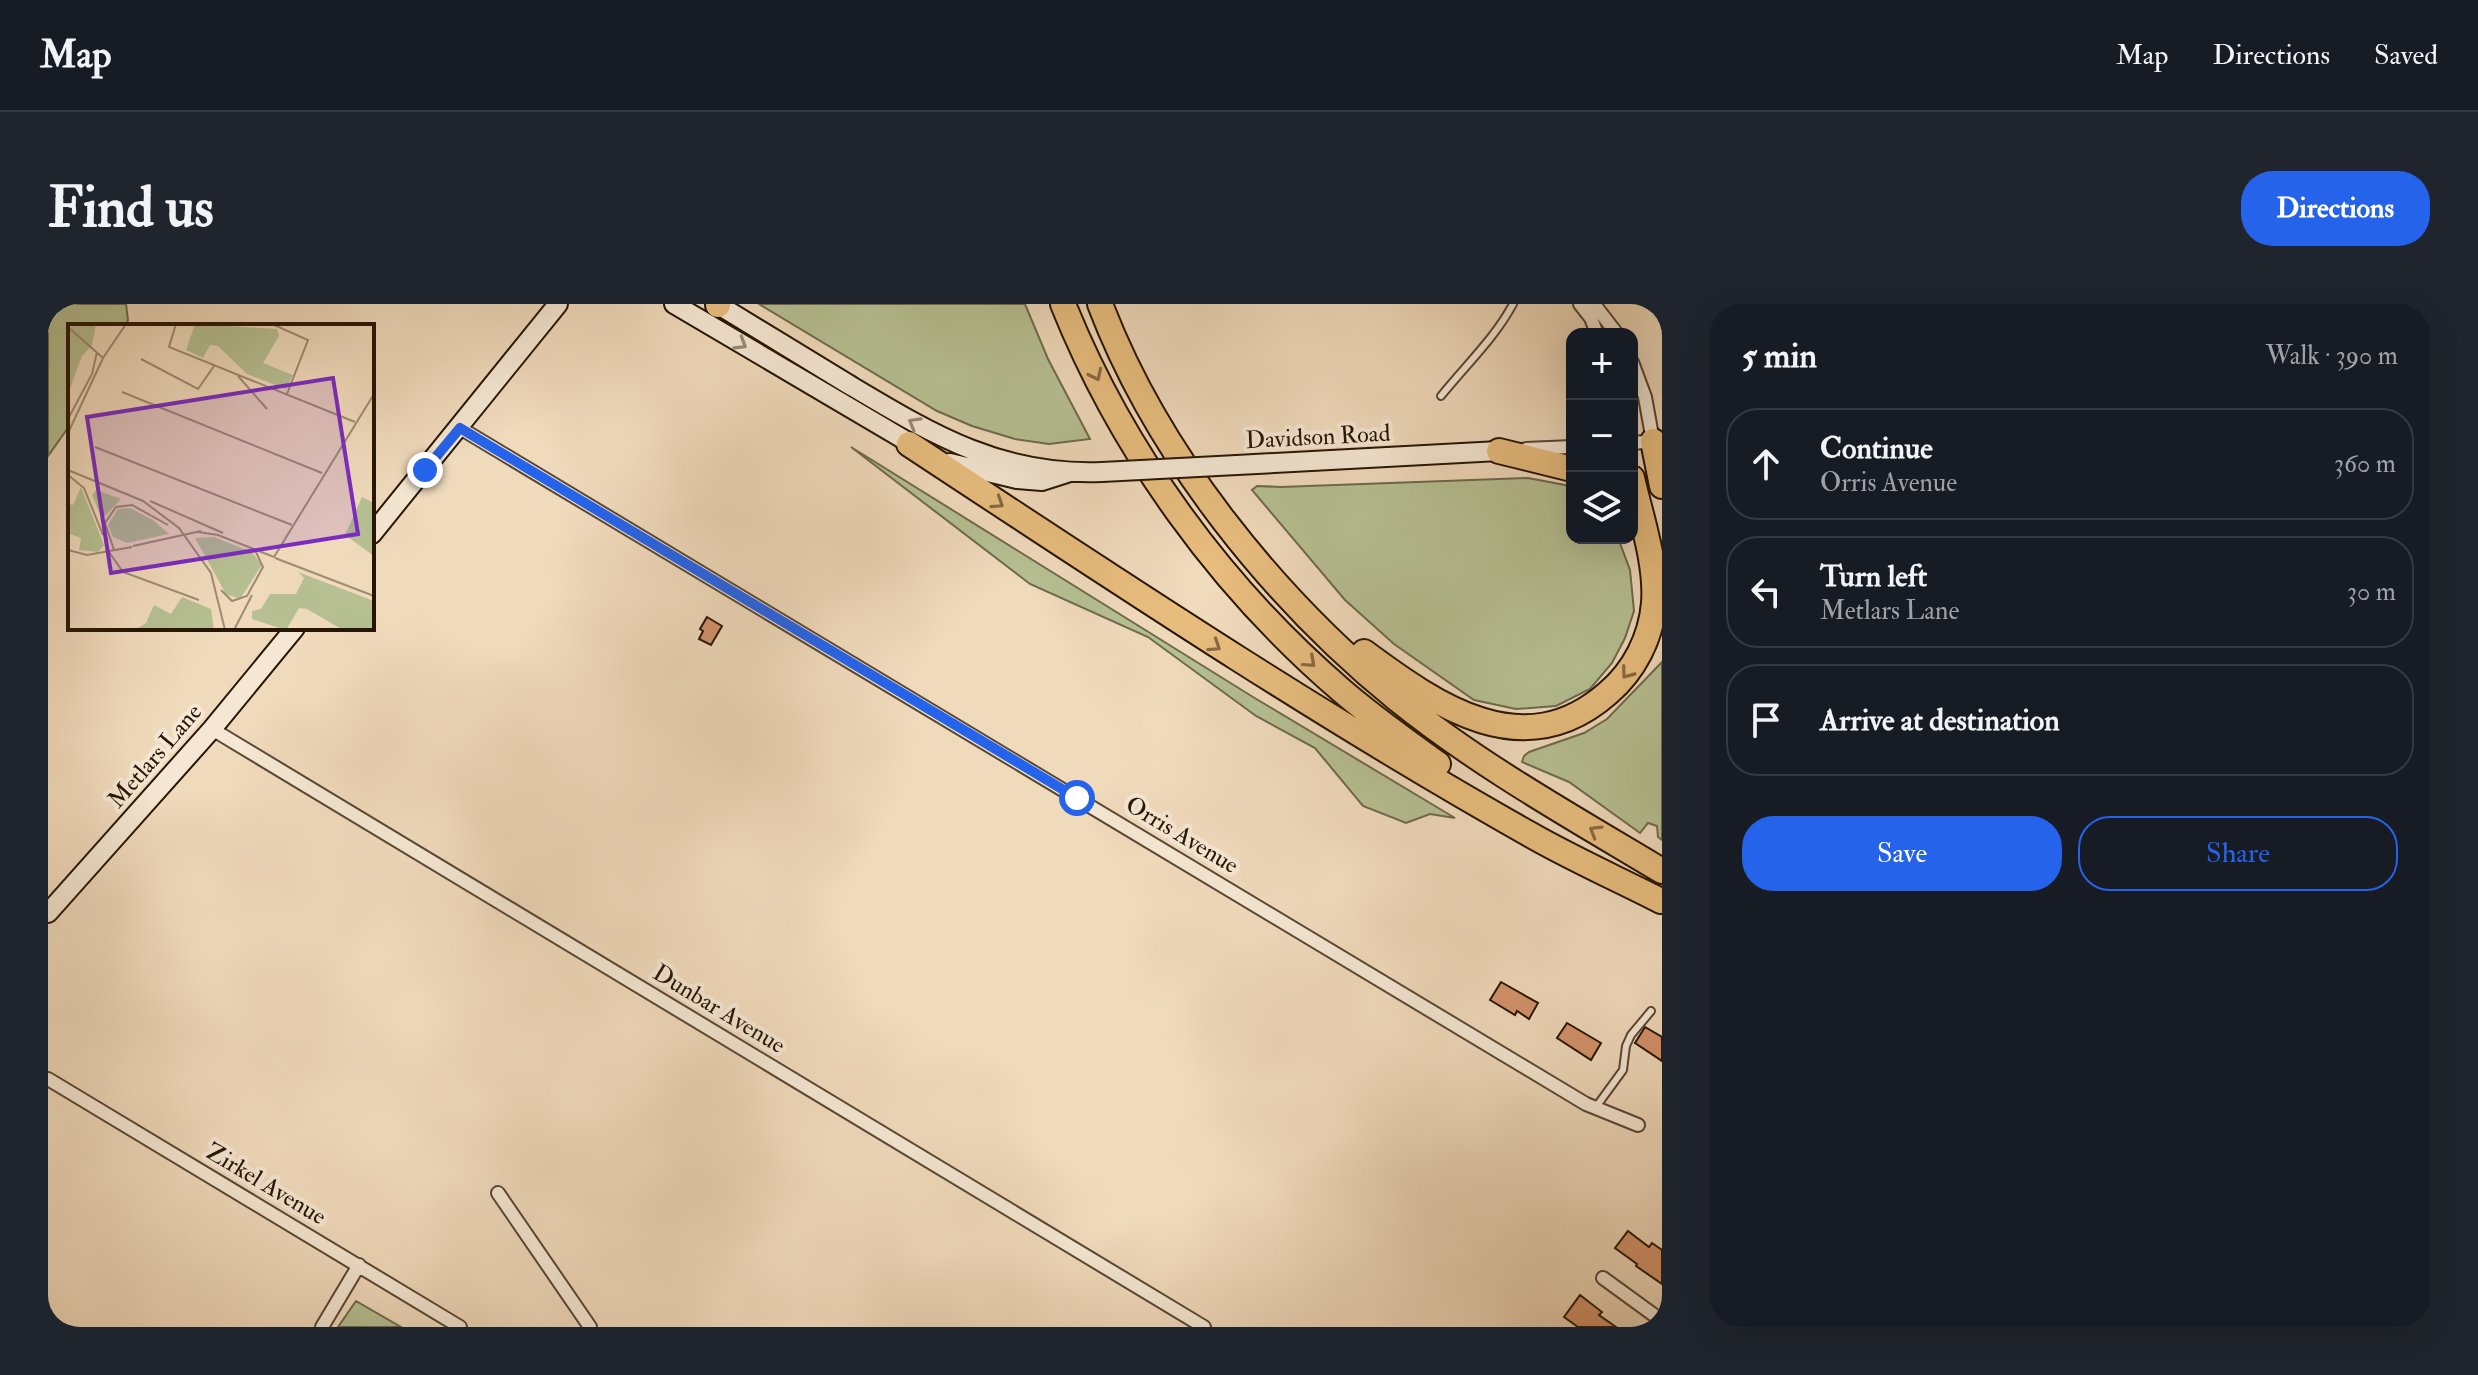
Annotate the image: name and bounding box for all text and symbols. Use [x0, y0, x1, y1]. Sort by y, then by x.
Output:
text: Map [40, 31, 111, 79]
text: Map [2116, 38, 2169, 73]
text: Directions [2213, 38, 2330, 73]
text: Saved [2374, 38, 2438, 73]
button: Directions [2241, 171, 2430, 246]
text: Find us [48, 173, 214, 244]
inset map [68, 324, 374, 630]
map controls [1566, 328, 1638, 544]
button: + [1566, 328, 1638, 400]
one-way arrow [732, 334, 747, 350]
text: 5 min [1742, 335, 1817, 378]
text: Walk · 390 m [2266, 340, 2398, 372]
one-way arrow [1086, 366, 1102, 381]
button: − [1566, 400, 1638, 472]
one-way arrow [908, 417, 923, 433]
street label: Davidson Road [1245, 418, 1391, 456]
text: Continue [1820, 430, 1933, 467]
icon: ahead [1744, 442, 1788, 486]
text: 360 m [2334, 448, 2396, 480]
route end [407, 452, 443, 488]
text: Orris Avenue [1820, 467, 1957, 499]
button: layers [1566, 472, 1638, 544]
one-way arrow [989, 493, 1004, 508]
text: Turn left [1820, 558, 1927, 595]
icon: left [1744, 570, 1788, 614]
text: 30 m [2347, 576, 2396, 608]
text: Metlars Lane [1820, 595, 1959, 627]
one-way arrow [1207, 636, 1221, 651]
one-way arrow [1301, 652, 1316, 667]
one-way arrow [1622, 665, 1636, 679]
street label: Metlars Lane [101, 697, 209, 815]
icon: arrive [1744, 698, 1788, 742]
text: Arrive at destination [1820, 702, 2060, 739]
route start [1059, 780, 1095, 816]
street label: Orris Avenue [1120, 789, 1244, 881]
button: Save [1742, 816, 2062, 891]
button: Share [2078, 816, 2398, 891]
one-way arrow [1589, 825, 1604, 841]
street label: Dunbar Avenue [647, 957, 791, 1061]
street label: Zirkel Avenue [200, 1136, 332, 1232]

